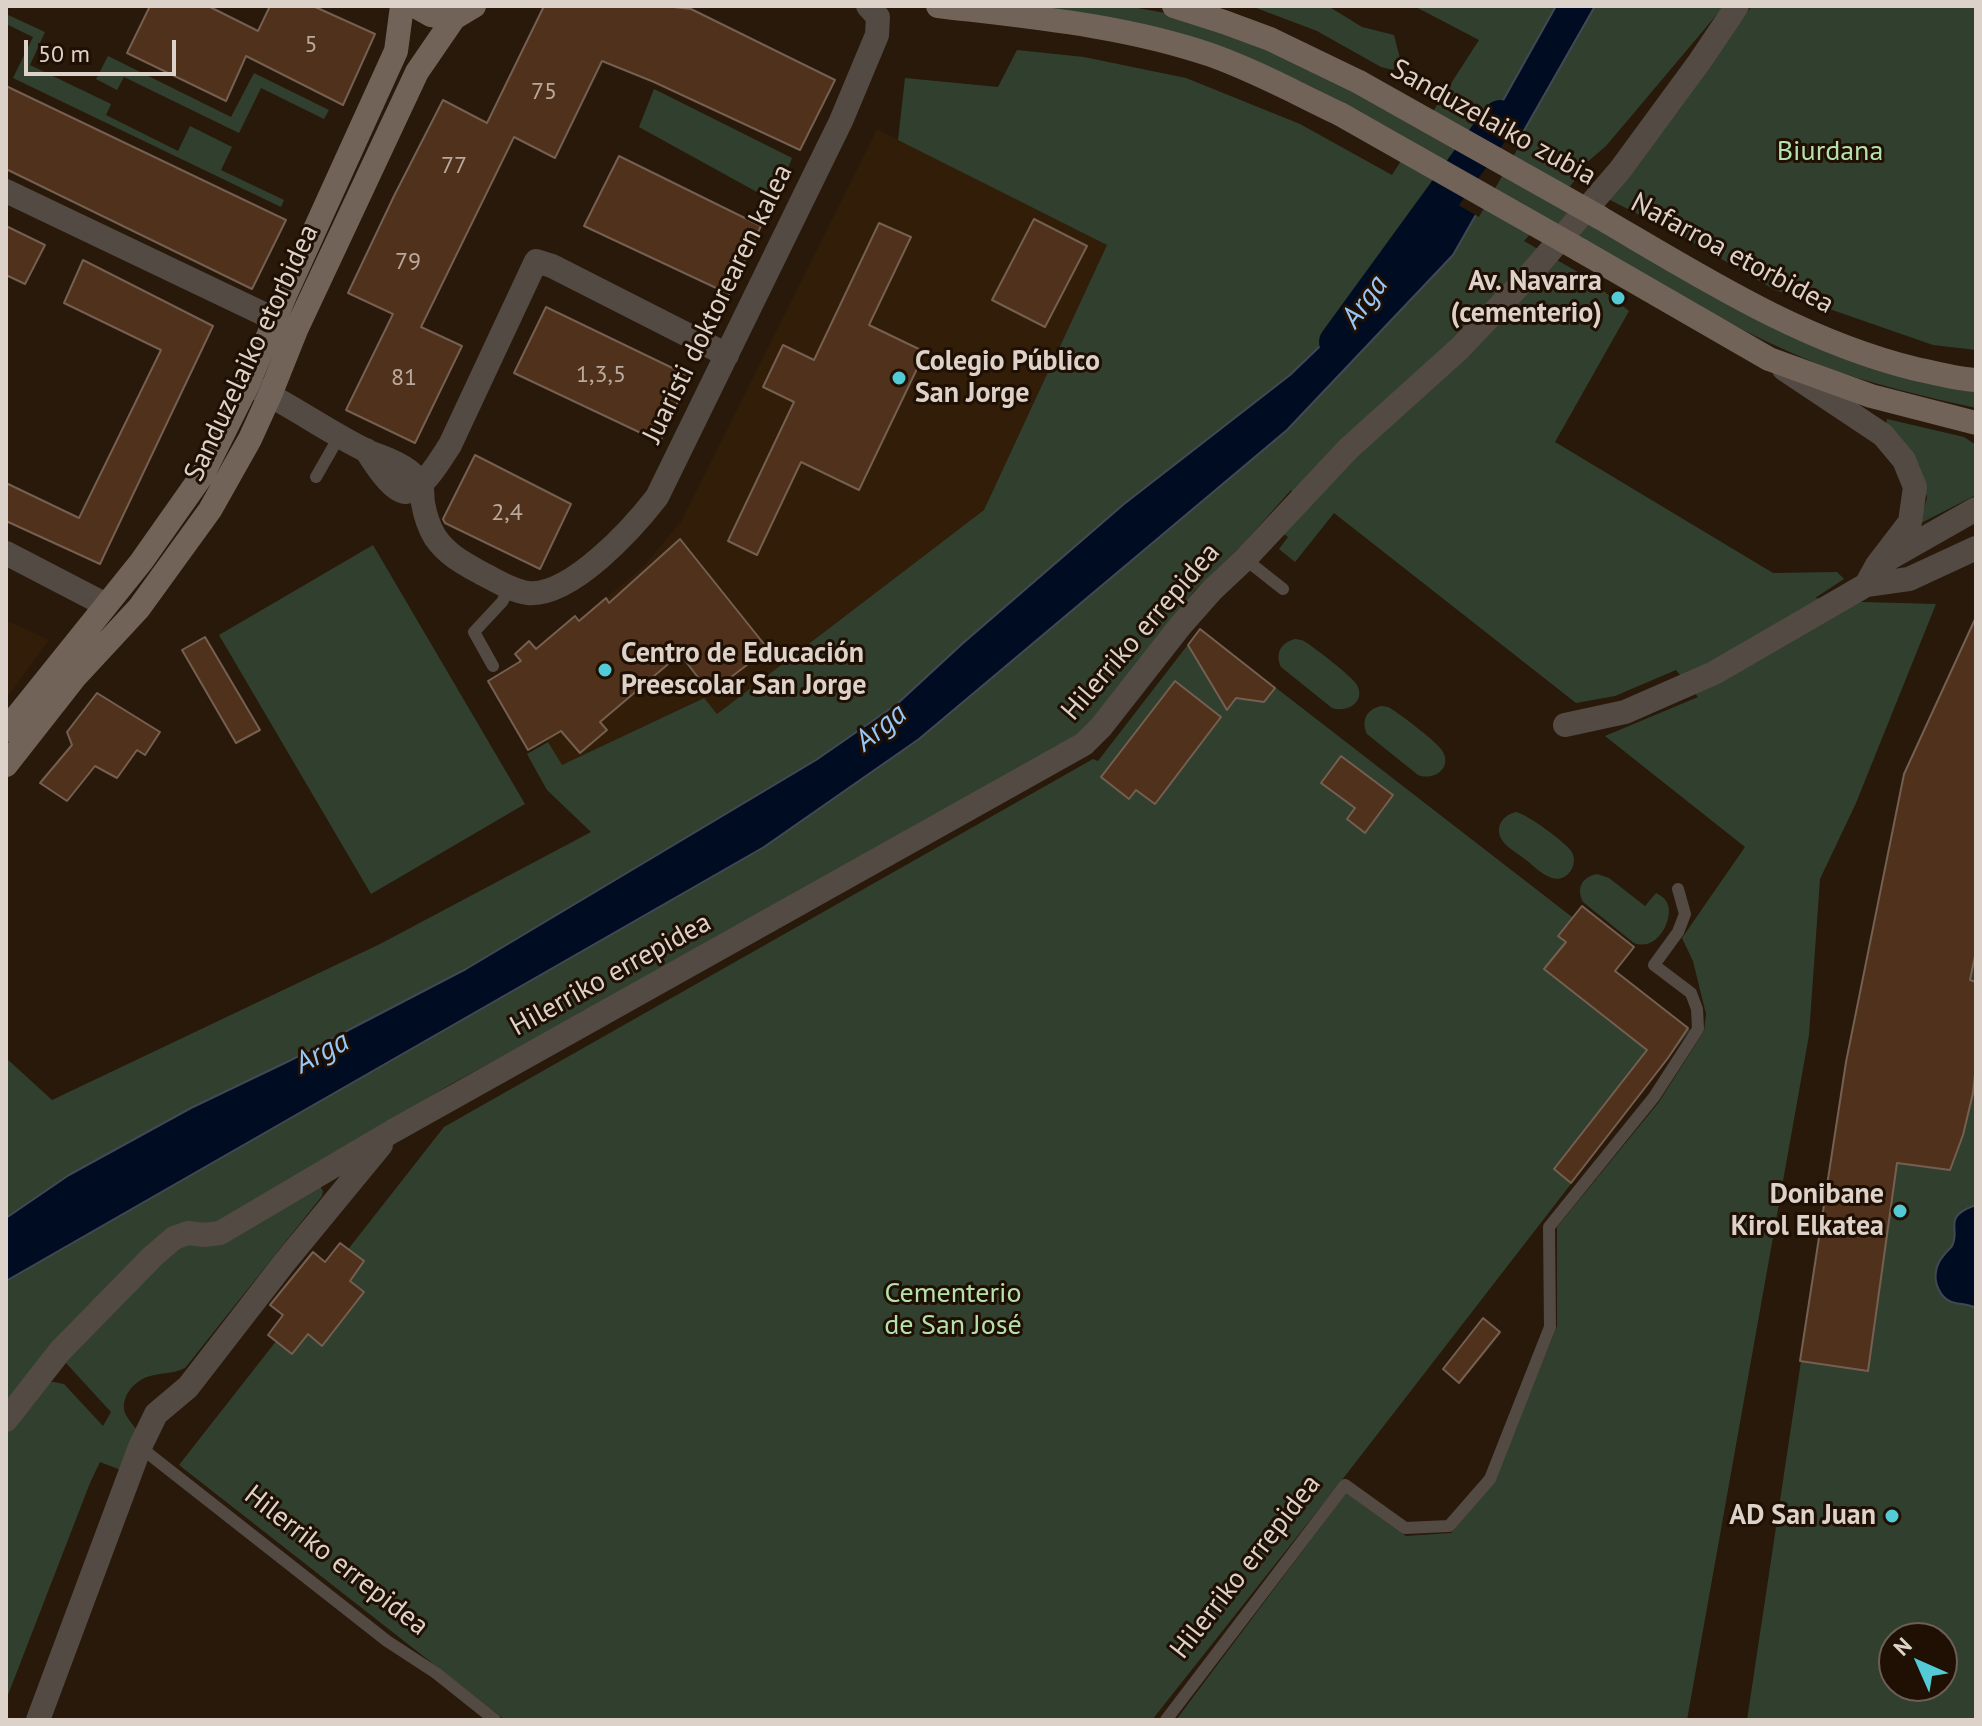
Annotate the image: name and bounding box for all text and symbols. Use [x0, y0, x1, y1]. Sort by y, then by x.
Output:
scale bar [28, 24, 180, 74]
house number: 5 [304, 31, 318, 59]
text: 50 m [38, 38, 90, 69]
street label: Sanduzelaiko zubia [1384, 53, 1602, 193]
house number: 75 [531, 78, 557, 106]
park label: Biurdana [1777, 135, 1883, 169]
house number: 77 [441, 152, 467, 180]
street label: Juaristi doktorearen kalea [636, 159, 800, 449]
street label: Nafarroa etorbidea [1625, 186, 1839, 322]
street label: Sanduzelaiko etorbidea [178, 219, 326, 487]
house number: 79 [395, 248, 421, 276]
place label: Av. Navarra (cementerio) [1450, 265, 1602, 331]
water label: Arga [1334, 269, 1396, 335]
marker: Av. Navarra (cementerio) [1609, 289, 1627, 307]
place label: Colegio Público San Jorge [915, 345, 1100, 411]
house number: 1,3,5 [576, 361, 626, 389]
house number: 81 [391, 364, 417, 392]
marker: Colegio Público San Jorge [890, 369, 908, 387]
house number: 2,4 [491, 499, 523, 527]
street label: Hilerriko errepidea [1055, 536, 1227, 728]
place label: Centro de Educación Preescolar San Jorge [621, 637, 866, 703]
marker: Centro de Educación Preescolar San Jorge [596, 661, 614, 679]
water label: Arga [848, 696, 914, 760]
street label: Hilerriko errepidea [505, 906, 717, 1044]
water label: Arga [289, 1024, 355, 1082]
place label: Donibane Kirol Elkatea [1731, 1178, 1884, 1244]
marker: Donibane Kirol Elkatea [1891, 1202, 1909, 1220]
park label: Cementerio de San José [884, 1277, 1022, 1343]
street label: Hilerriko errepidea [1164, 1468, 1328, 1666]
street label: Hilerriko errepidea [237, 1479, 435, 1643]
place label: AD San Juan [1729, 1499, 1876, 1533]
marker: AD San Juan [1883, 1507, 1901, 1525]
north arrow [1878, 1622, 1958, 1702]
text: N [1887, 1631, 1917, 1661]

